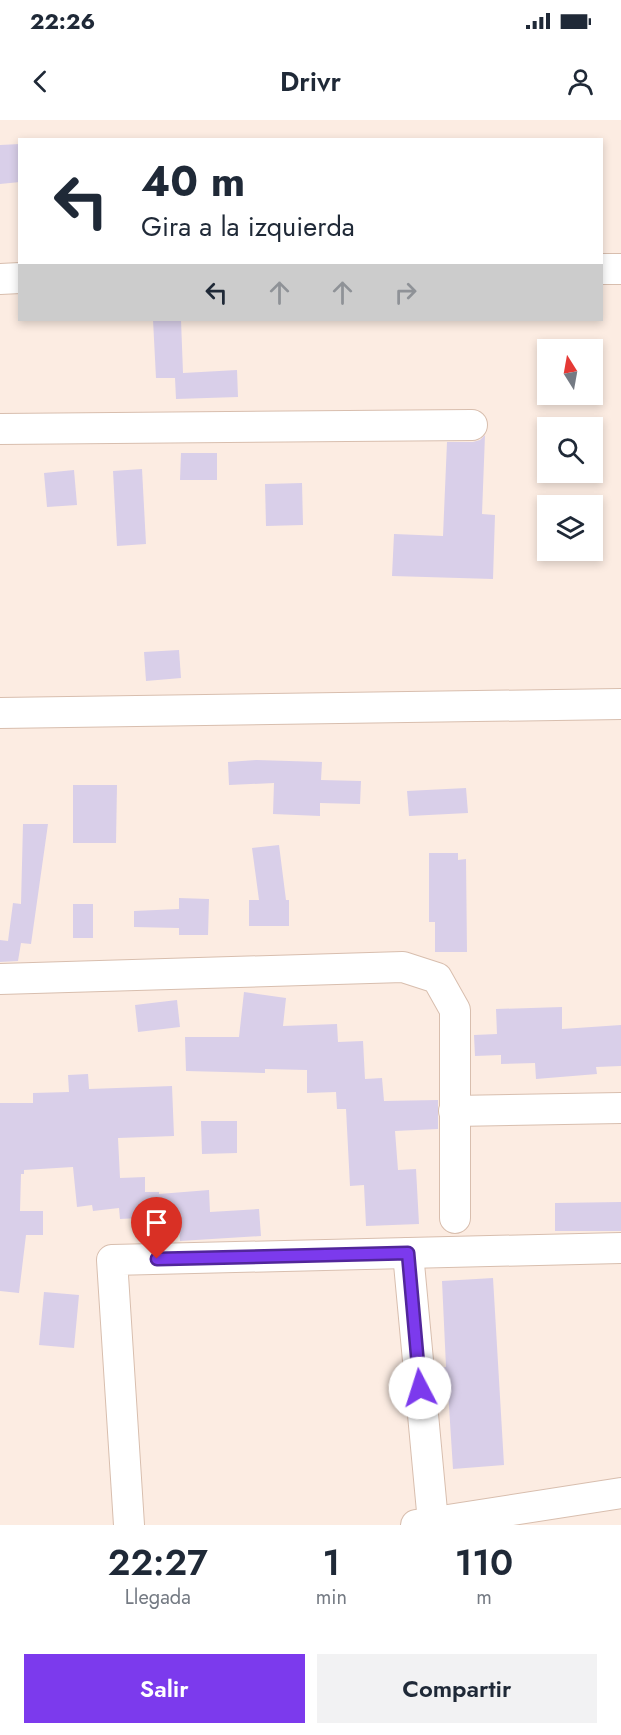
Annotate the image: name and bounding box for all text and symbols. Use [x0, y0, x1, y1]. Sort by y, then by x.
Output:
text: 22:26 [30, 5, 95, 37]
text: Drivr [280, 62, 341, 101]
icon: back [24, 65, 57, 98]
icon: person [564, 65, 597, 98]
text: 40 m [141, 151, 245, 212]
icon: left [42, 162, 120, 240]
text: Gira a la izquierda [141, 207, 355, 246]
icon: left [200, 276, 233, 309]
icon: ahead [263, 276, 296, 309]
icon: ahead [326, 276, 359, 309]
icon: right [389, 276, 422, 309]
north arrow [537, 339, 603, 405]
map controls [537, 339, 603, 561]
button: search [537, 417, 603, 483]
button: layers [537, 495, 603, 561]
pin [131, 1197, 182, 1259]
icon: arrive [140, 1206, 173, 1239]
position arrow [388, 1356, 452, 1420]
text: 22:27 [108, 1536, 208, 1588]
text: 1 [322, 1536, 340, 1588]
text: 110 [455, 1536, 513, 1588]
text: Llegada [125, 1583, 191, 1612]
text: min [316, 1583, 347, 1612]
text: m [476, 1583, 492, 1612]
button: Salir [24, 1654, 305, 1723]
button: Compartir [317, 1654, 597, 1723]

